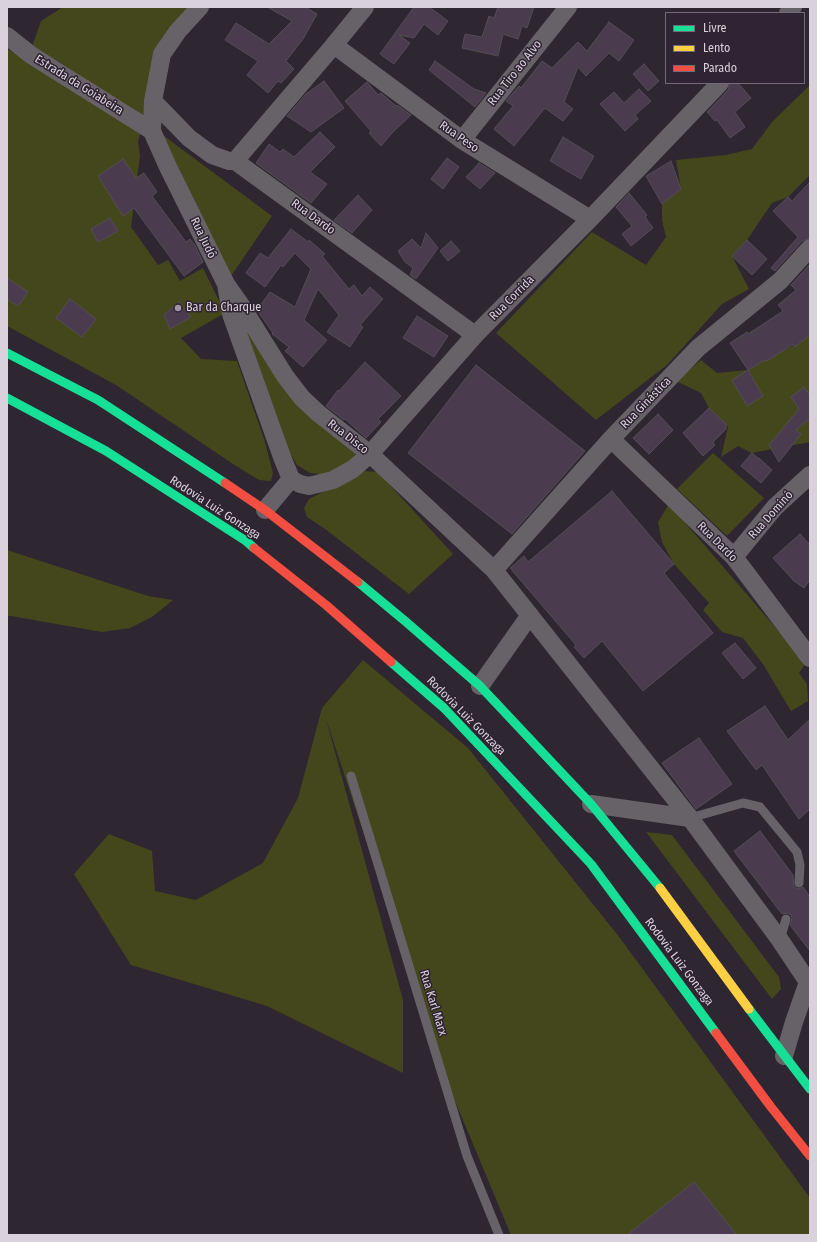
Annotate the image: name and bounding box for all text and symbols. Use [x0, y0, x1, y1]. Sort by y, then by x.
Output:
legend [665, 12, 805, 84]
text: Livre [703, 21, 726, 35]
street label: Rua Tiro ao Alvo [485, 37, 545, 109]
text: Lento [703, 41, 730, 55]
street label: Estrada da Goiabeira [32, 52, 126, 118]
text: Parado [703, 61, 737, 75]
street label: Rua Peso [437, 118, 481, 156]
street label: Rua Dardo [288, 196, 338, 238]
street label: Rua Judô [187, 215, 219, 261]
street label: Rua Corrida [487, 273, 537, 323]
place label: Bar da Charque [186, 301, 261, 315]
marker: Bar da Charque [173, 303, 183, 313]
street label: Rua Ginástica [618, 374, 674, 432]
street label: Rua Disco [325, 417, 371, 457]
street label: Rodovia Luiz Gonzaga [167, 473, 263, 543]
street label: Rua Dominó [746, 488, 796, 542]
street label: Rua Dardo [694, 519, 740, 565]
street label: Rodovia Luiz Gonzaga [424, 674, 508, 758]
street label: Rodovia Luiz Gonzaga [641, 916, 717, 1008]
street label: Rua Karl Marx [416, 969, 450, 1037]

